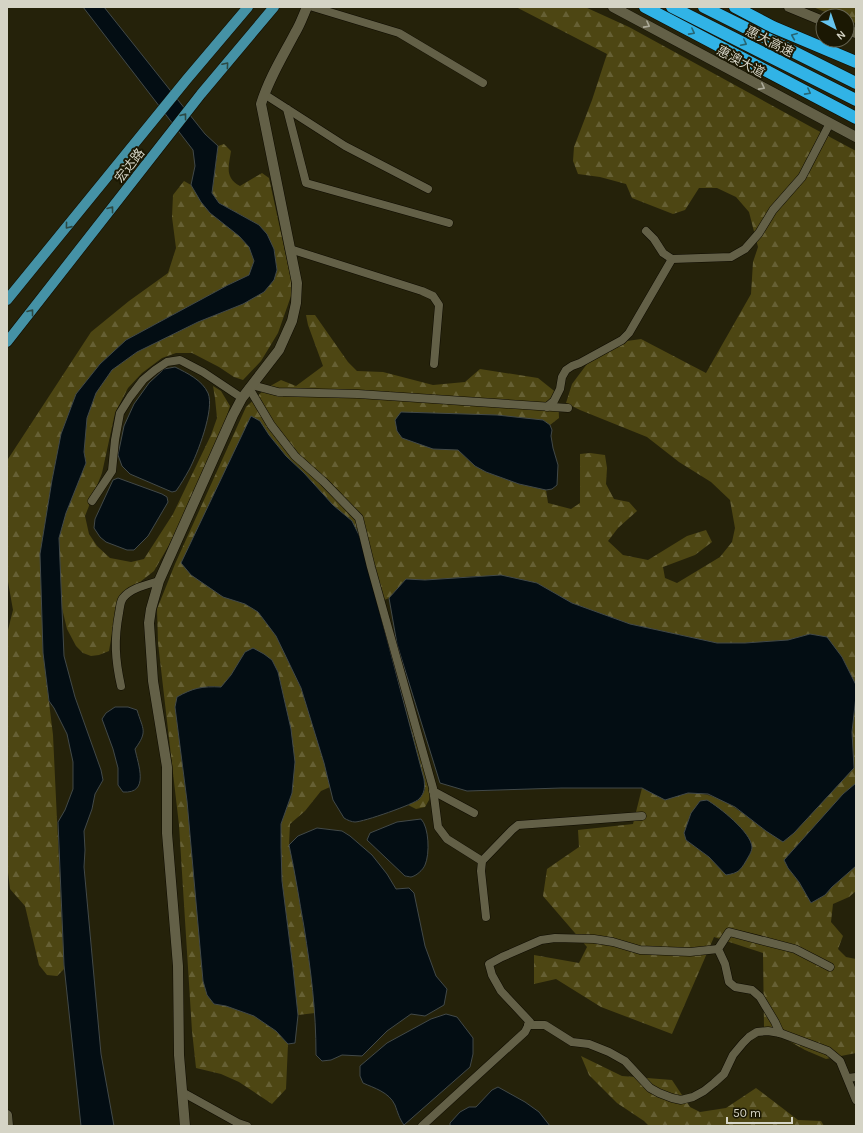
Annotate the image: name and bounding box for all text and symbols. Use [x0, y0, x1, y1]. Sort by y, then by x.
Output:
north arrow [815, 8, 855, 48]
one-way arrow [643, 21, 651, 28]
street label: 惠大高速 [743, 23, 796, 60]
one-way arrow [688, 27, 696, 35]
text: N [834, 28, 848, 43]
one-way arrow [791, 33, 799, 41]
one-way arrow [740, 39, 747, 46]
street label: 惠澳大道 [714, 43, 767, 80]
one-way arrow [222, 62, 229, 69]
one-way arrow [758, 82, 765, 89]
one-way arrow [803, 87, 811, 95]
one-way arrow [180, 113, 187, 120]
street label: 宏达路 [111, 145, 147, 185]
one-way arrow [107, 207, 114, 214]
one-way arrow [66, 221, 73, 228]
one-way arrow [26, 309, 33, 316]
scale bar [727, 1099, 792, 1125]
text: 50 m [733, 1106, 761, 1120]

